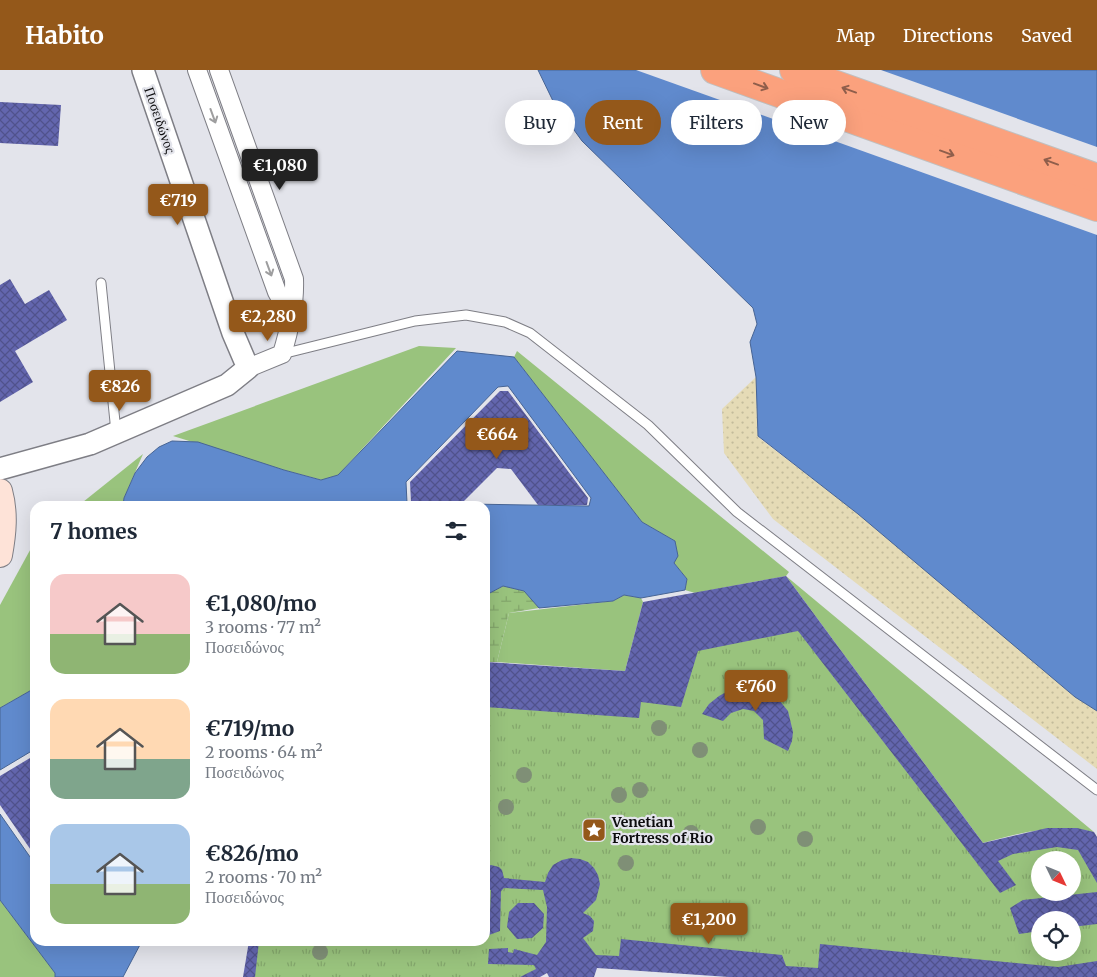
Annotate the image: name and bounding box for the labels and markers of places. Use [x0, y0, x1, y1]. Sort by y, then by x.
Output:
pin: €1,080 [239, 148, 321, 191]
pin: €719 [148, 184, 208, 226]
pin: €2,280 [227, 300, 309, 342]
pin: €826 [90, 370, 150, 412]
pin: €664 [467, 418, 527, 460]
pin: €760 [726, 670, 786, 712]
place label: Venetian Fortress of Rio [611, 813, 713, 847]
place icon: Venetian Fortress of Rio [581, 817, 607, 843]
pin: €1,200 [668, 902, 750, 945]

